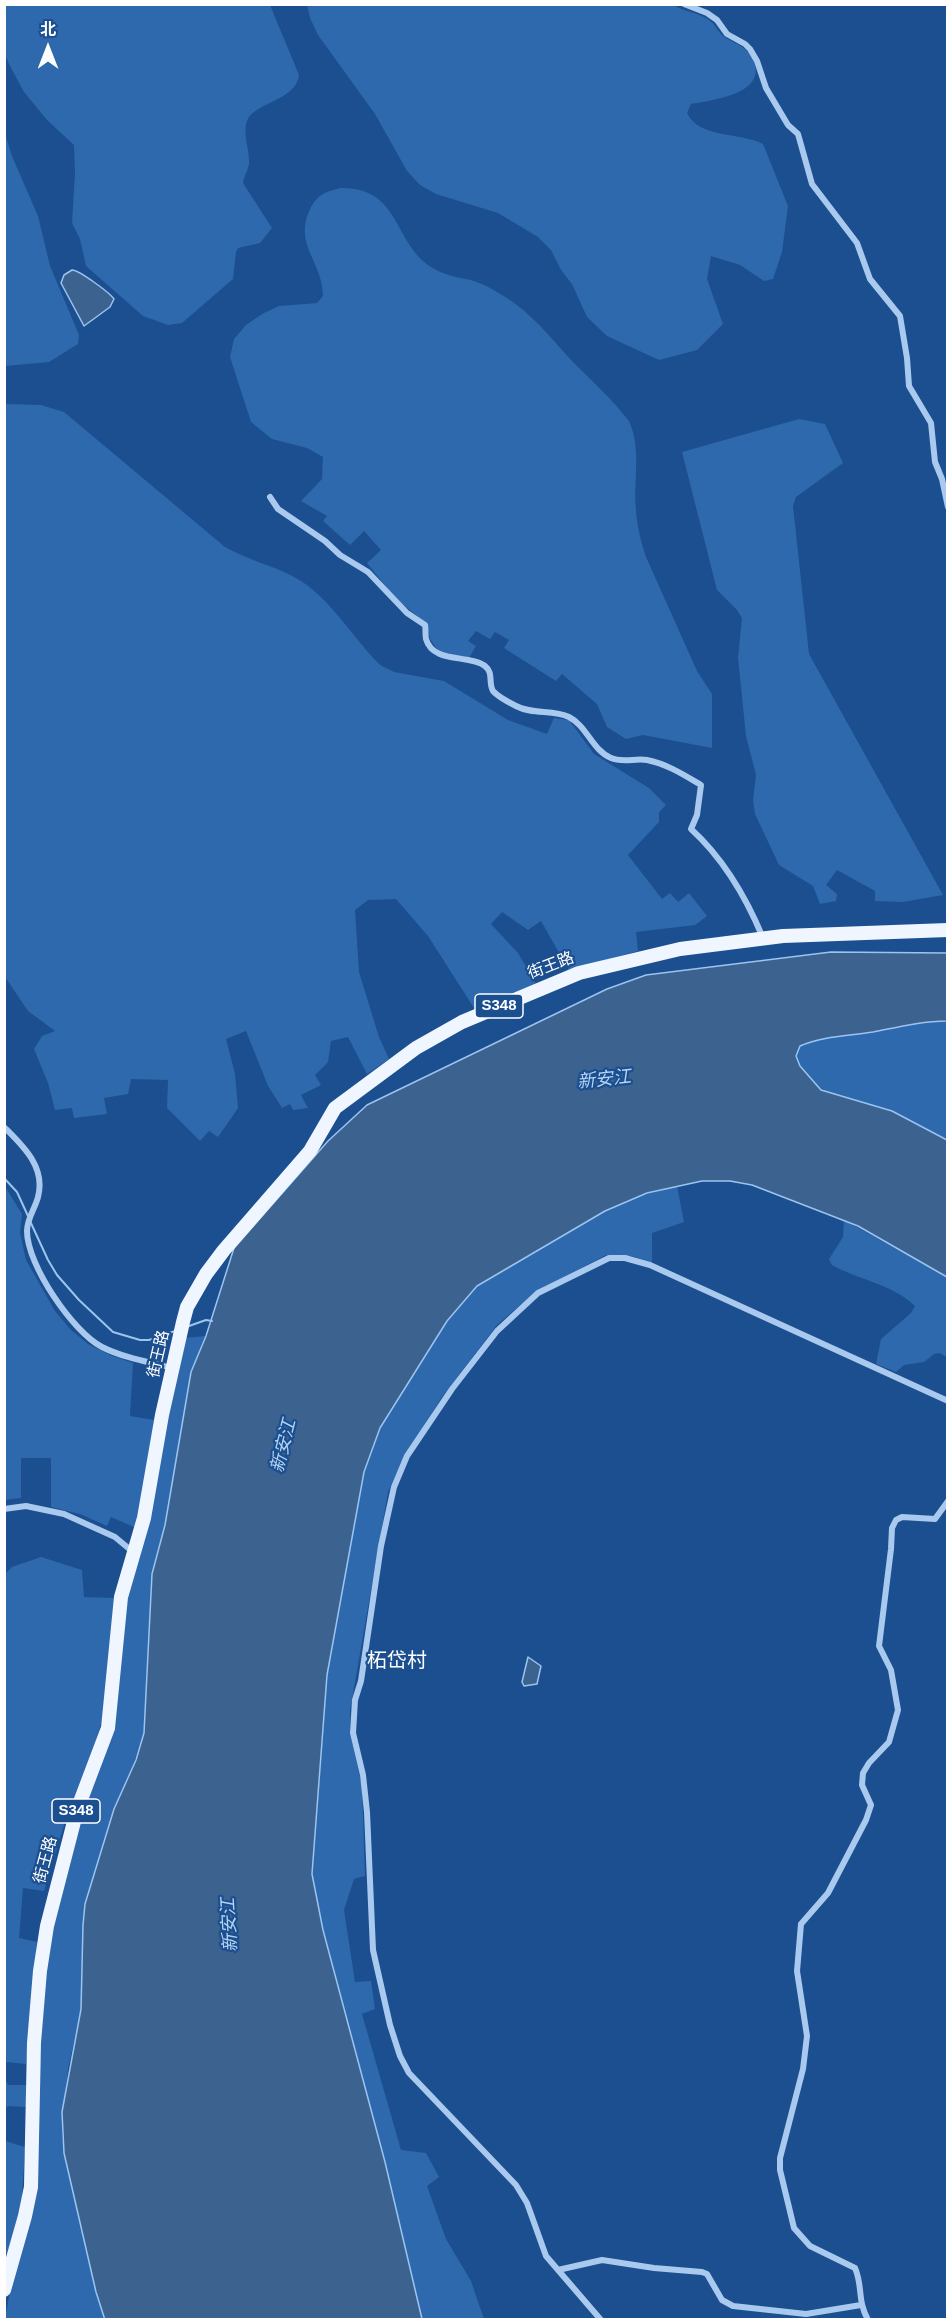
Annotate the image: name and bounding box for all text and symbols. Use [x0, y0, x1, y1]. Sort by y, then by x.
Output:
north arrow [18, 18, 78, 78]
text: 北 [40, 21, 56, 38]
street label: 街王路 [525, 948, 577, 984]
road number: S348 [475, 994, 523, 1018]
water label: 新安江 [576, 1066, 632, 1094]
street label: 街王路 [144, 1328, 174, 1380]
water label: 新安江 [267, 1417, 301, 1475]
district label: 柘岱村 [367, 1649, 427, 1673]
road number: S348 [52, 1799, 100, 1823]
street label: 街王路 [31, 1834, 61, 1886]
water label: 新安江 [218, 1897, 242, 1953]

